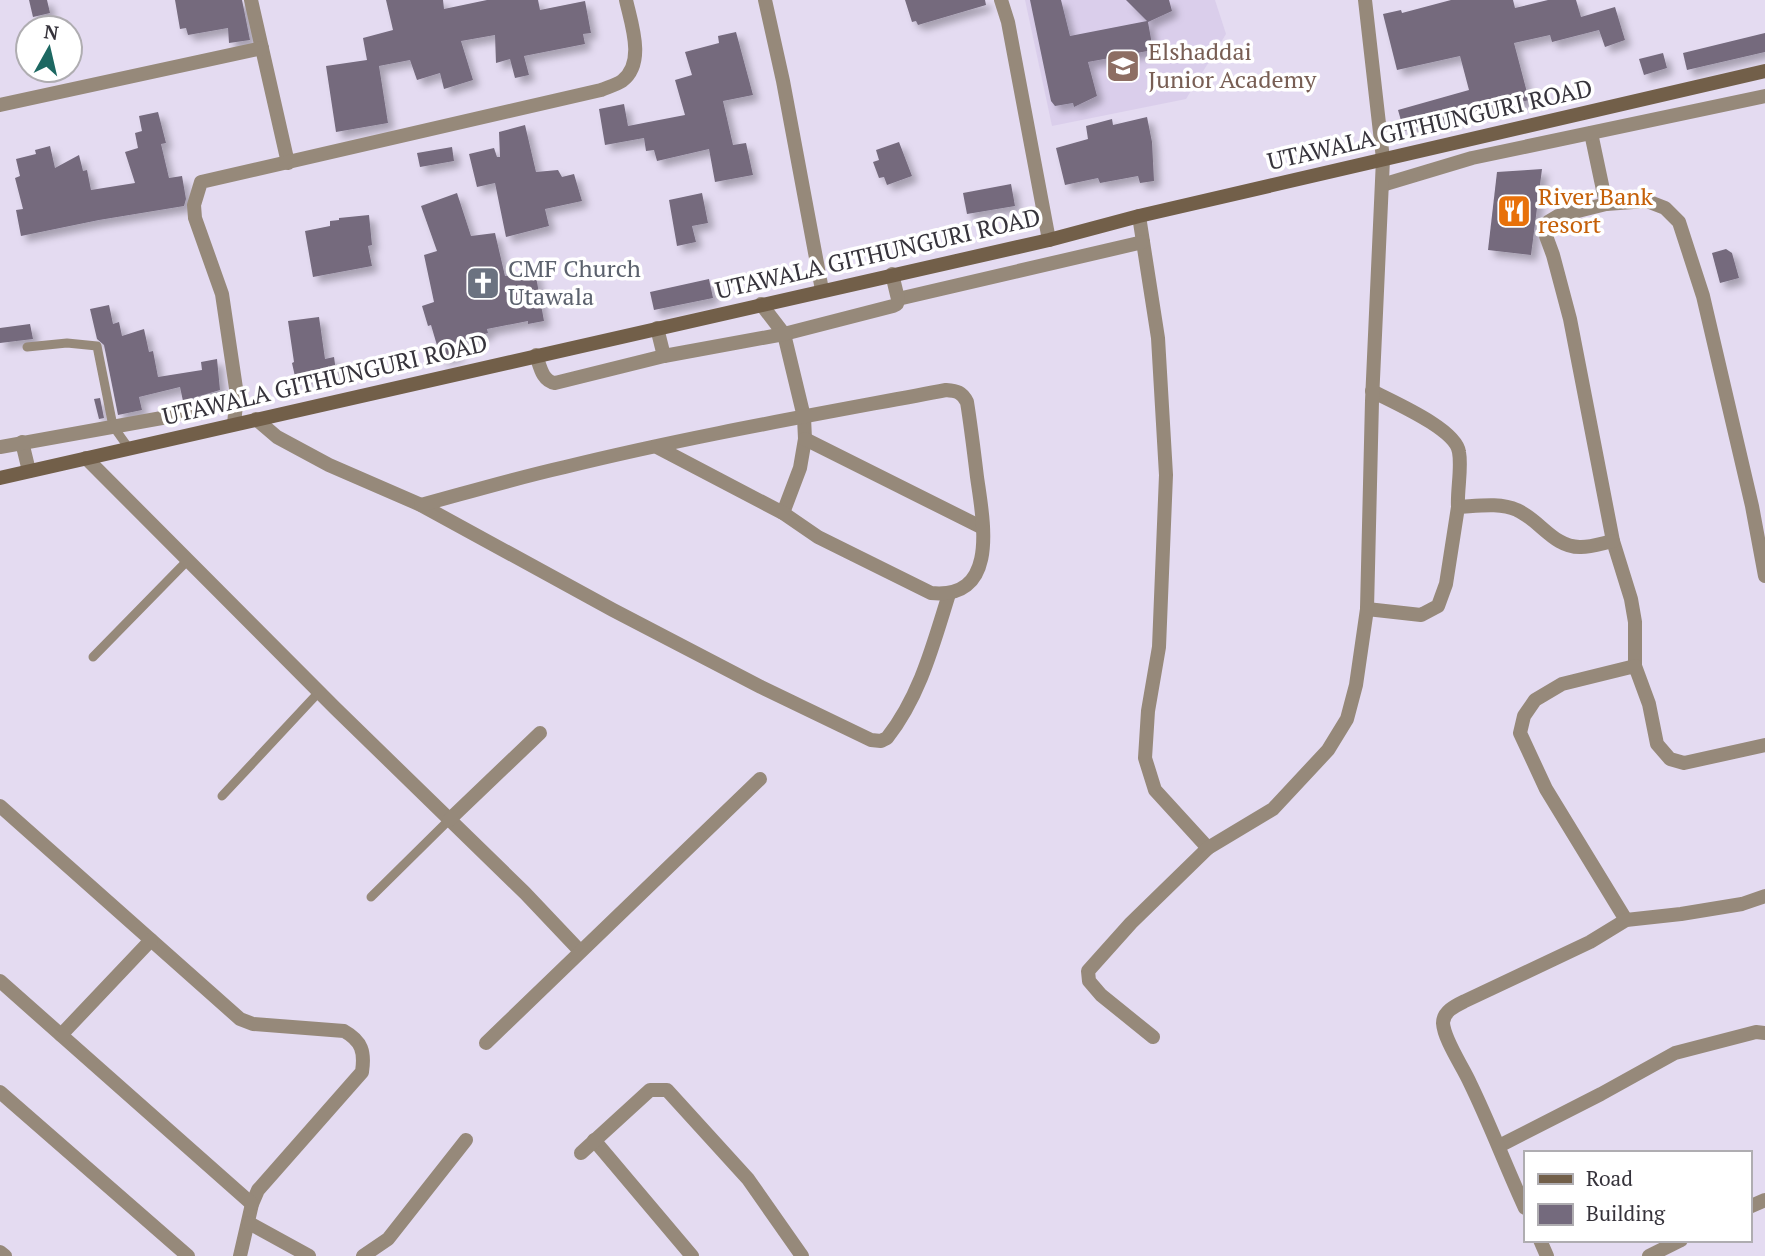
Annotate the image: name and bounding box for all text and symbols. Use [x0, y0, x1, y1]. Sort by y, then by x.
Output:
north arrow [14, 14, 84, 84]
text: N [43, 18, 61, 45]
place label: Elshaddai Junior Academy [1148, 35, 1317, 95]
school or university icon: Elshaddai Junior Academy [1104, 47, 1142, 85]
street label: UTAWALA GITHUNGURI ROAD [1264, 71, 1595, 177]
place label: River Bank resort [1538, 180, 1654, 240]
restaurant icon: River Bank resort [1495, 192, 1533, 230]
street label: UTAWALA GITHUNGURI ROAD [712, 200, 1043, 306]
place label: CMF Church Utawala [508, 252, 641, 312]
church icon: CMF Church Utawala [464, 264, 502, 302]
street label: UTAWALA GITHUNGURI ROAD [159, 326, 490, 432]
legend [1524, 1151, 1751, 1242]
text: Road [1586, 1164, 1633, 1192]
text: Building [1586, 1199, 1666, 1227]

